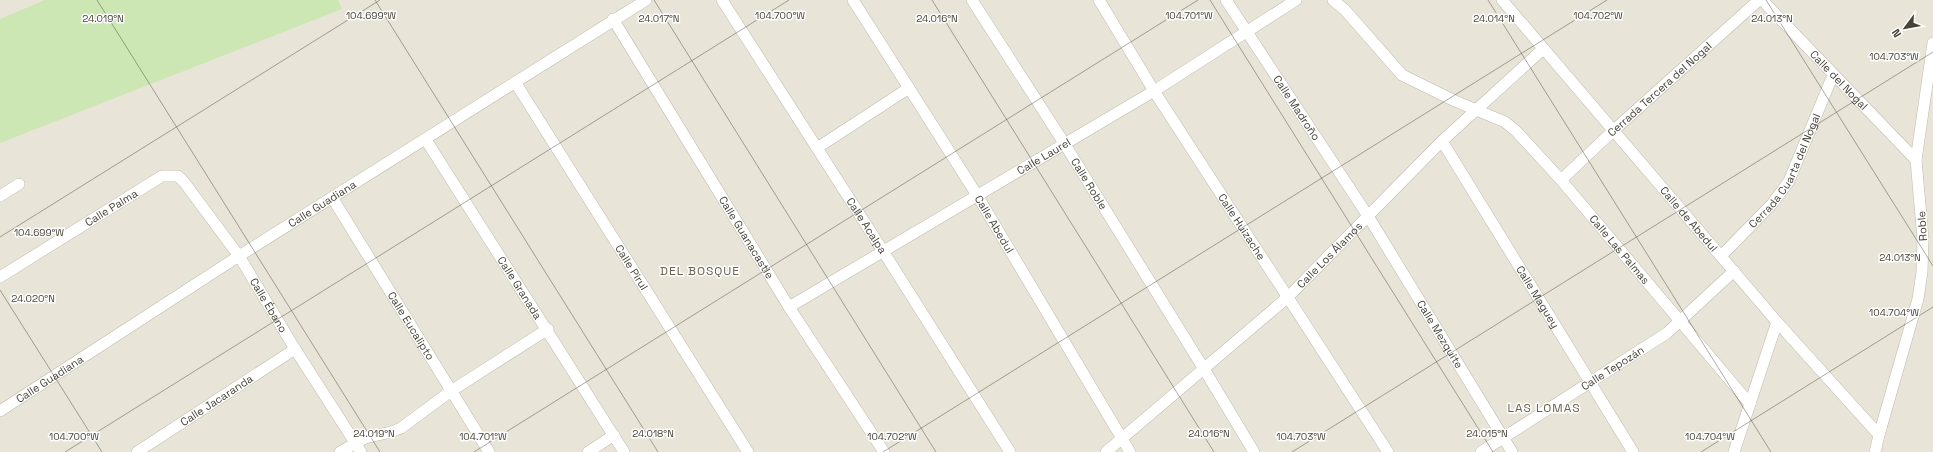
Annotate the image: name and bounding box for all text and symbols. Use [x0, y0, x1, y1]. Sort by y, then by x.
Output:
north arrow [1885, 8, 1925, 48]
text: 104.699°W [346, 9, 396, 22]
text: 104.700°W [755, 9, 805, 22]
text: 104.701°W [1165, 9, 1213, 22]
text: 104.702°W [1573, 9, 1623, 22]
text: 24.019°N [82, 12, 124, 25]
text: 24.017°N [638, 12, 680, 25]
text: 24.016°N [916, 12, 958, 25]
text: 24.014°N [1473, 12, 1515, 25]
text: 24.013°N [1751, 12, 1793, 25]
text: N [1889, 26, 1904, 40]
street label: Cerrada Tercera del Nogal [1604, 39, 1715, 140]
street label: Calle del Nogal [1807, 47, 1871, 113]
text: 104.703°W [1869, 50, 1919, 63]
street label: Calle Madroño [1270, 73, 1323, 143]
street label: Cerrada Cuarta del Nogal [1745, 111, 1823, 231]
street label: Calle Laurel [1014, 135, 1073, 178]
street label: Calle Roble [1068, 155, 1111, 212]
street label: Calle Guadiana [286, 177, 359, 230]
street label: Calle de Abedul [1657, 183, 1721, 255]
street label: Calle Palma [82, 186, 141, 229]
street label: Calle Huizache [1215, 191, 1269, 263]
street label: Calle Abedul [972, 193, 1017, 256]
street label: Calle Guanacastle [716, 194, 777, 281]
street label: Calle Acalpa [844, 195, 890, 257]
street label: Roble [1914, 211, 1930, 241]
street label: Calle Las Palmas [1586, 212, 1653, 287]
street label: Calle Los Álamos [1294, 219, 1365, 291]
text: 104.699°W [14, 226, 64, 239]
street label: Calle Pirul [612, 242, 651, 293]
text: 24.013°N [1879, 251, 1921, 264]
street label: Calle Granada [495, 254, 545, 322]
district label: DEL BOSQUE [660, 263, 740, 279]
street label: Calle Maguey [1513, 263, 1562, 331]
street label: Calle Ébano [247, 275, 291, 335]
street label: Calle Eucalipto [385, 289, 438, 363]
text: 24.020°N [11, 292, 55, 305]
street label: Calle Mezquite [1414, 298, 1466, 371]
text: 104.704°W [1869, 306, 1919, 319]
street label: Calle Tepozán [1578, 343, 1647, 393]
street label: Calle Guadiana [13, 352, 86, 406]
street label: Calle Jacaranda [178, 371, 256, 429]
district label: LAS LOMAS [1507, 400, 1581, 416]
text: 24.019°N [353, 427, 395, 440]
text: 24.018°N [632, 427, 674, 440]
text: 24.016°N [1188, 427, 1230, 440]
text: 24.015°N [1466, 427, 1508, 440]
text: 104.700°W [49, 430, 99, 443]
text: 104.701°W [459, 430, 507, 443]
text: 104.702°W [867, 430, 917, 443]
text: 104.703°W [1276, 430, 1326, 443]
text: 104.704°W [1685, 430, 1735, 443]

